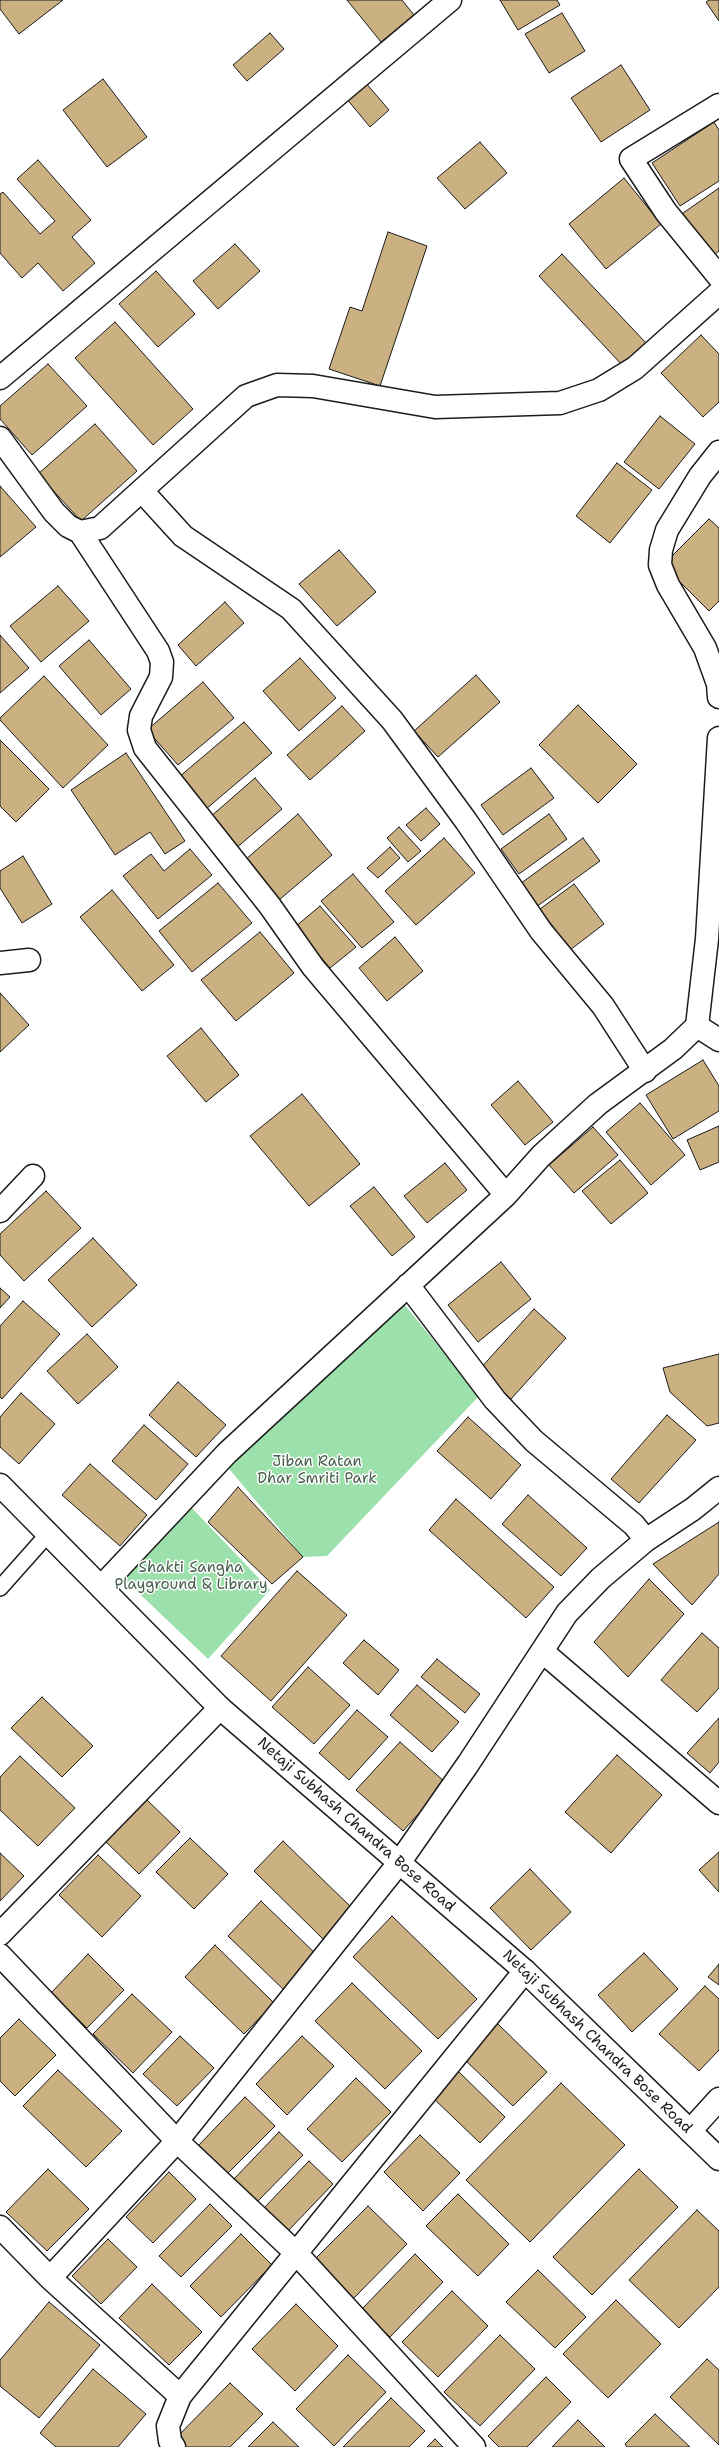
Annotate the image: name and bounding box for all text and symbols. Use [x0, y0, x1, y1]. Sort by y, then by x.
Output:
park label: Jiban Ratan Dhar Smriti Park [257, 1453, 377, 1488]
park label: Shakti Sangha Playground & Library [114, 1559, 268, 1594]
street label: Netaji Subhash Chandra Bose Road [253, 1734, 459, 1916]
street label: Netaji Subhash Chandra Bose Road [499, 1946, 695, 2138]

